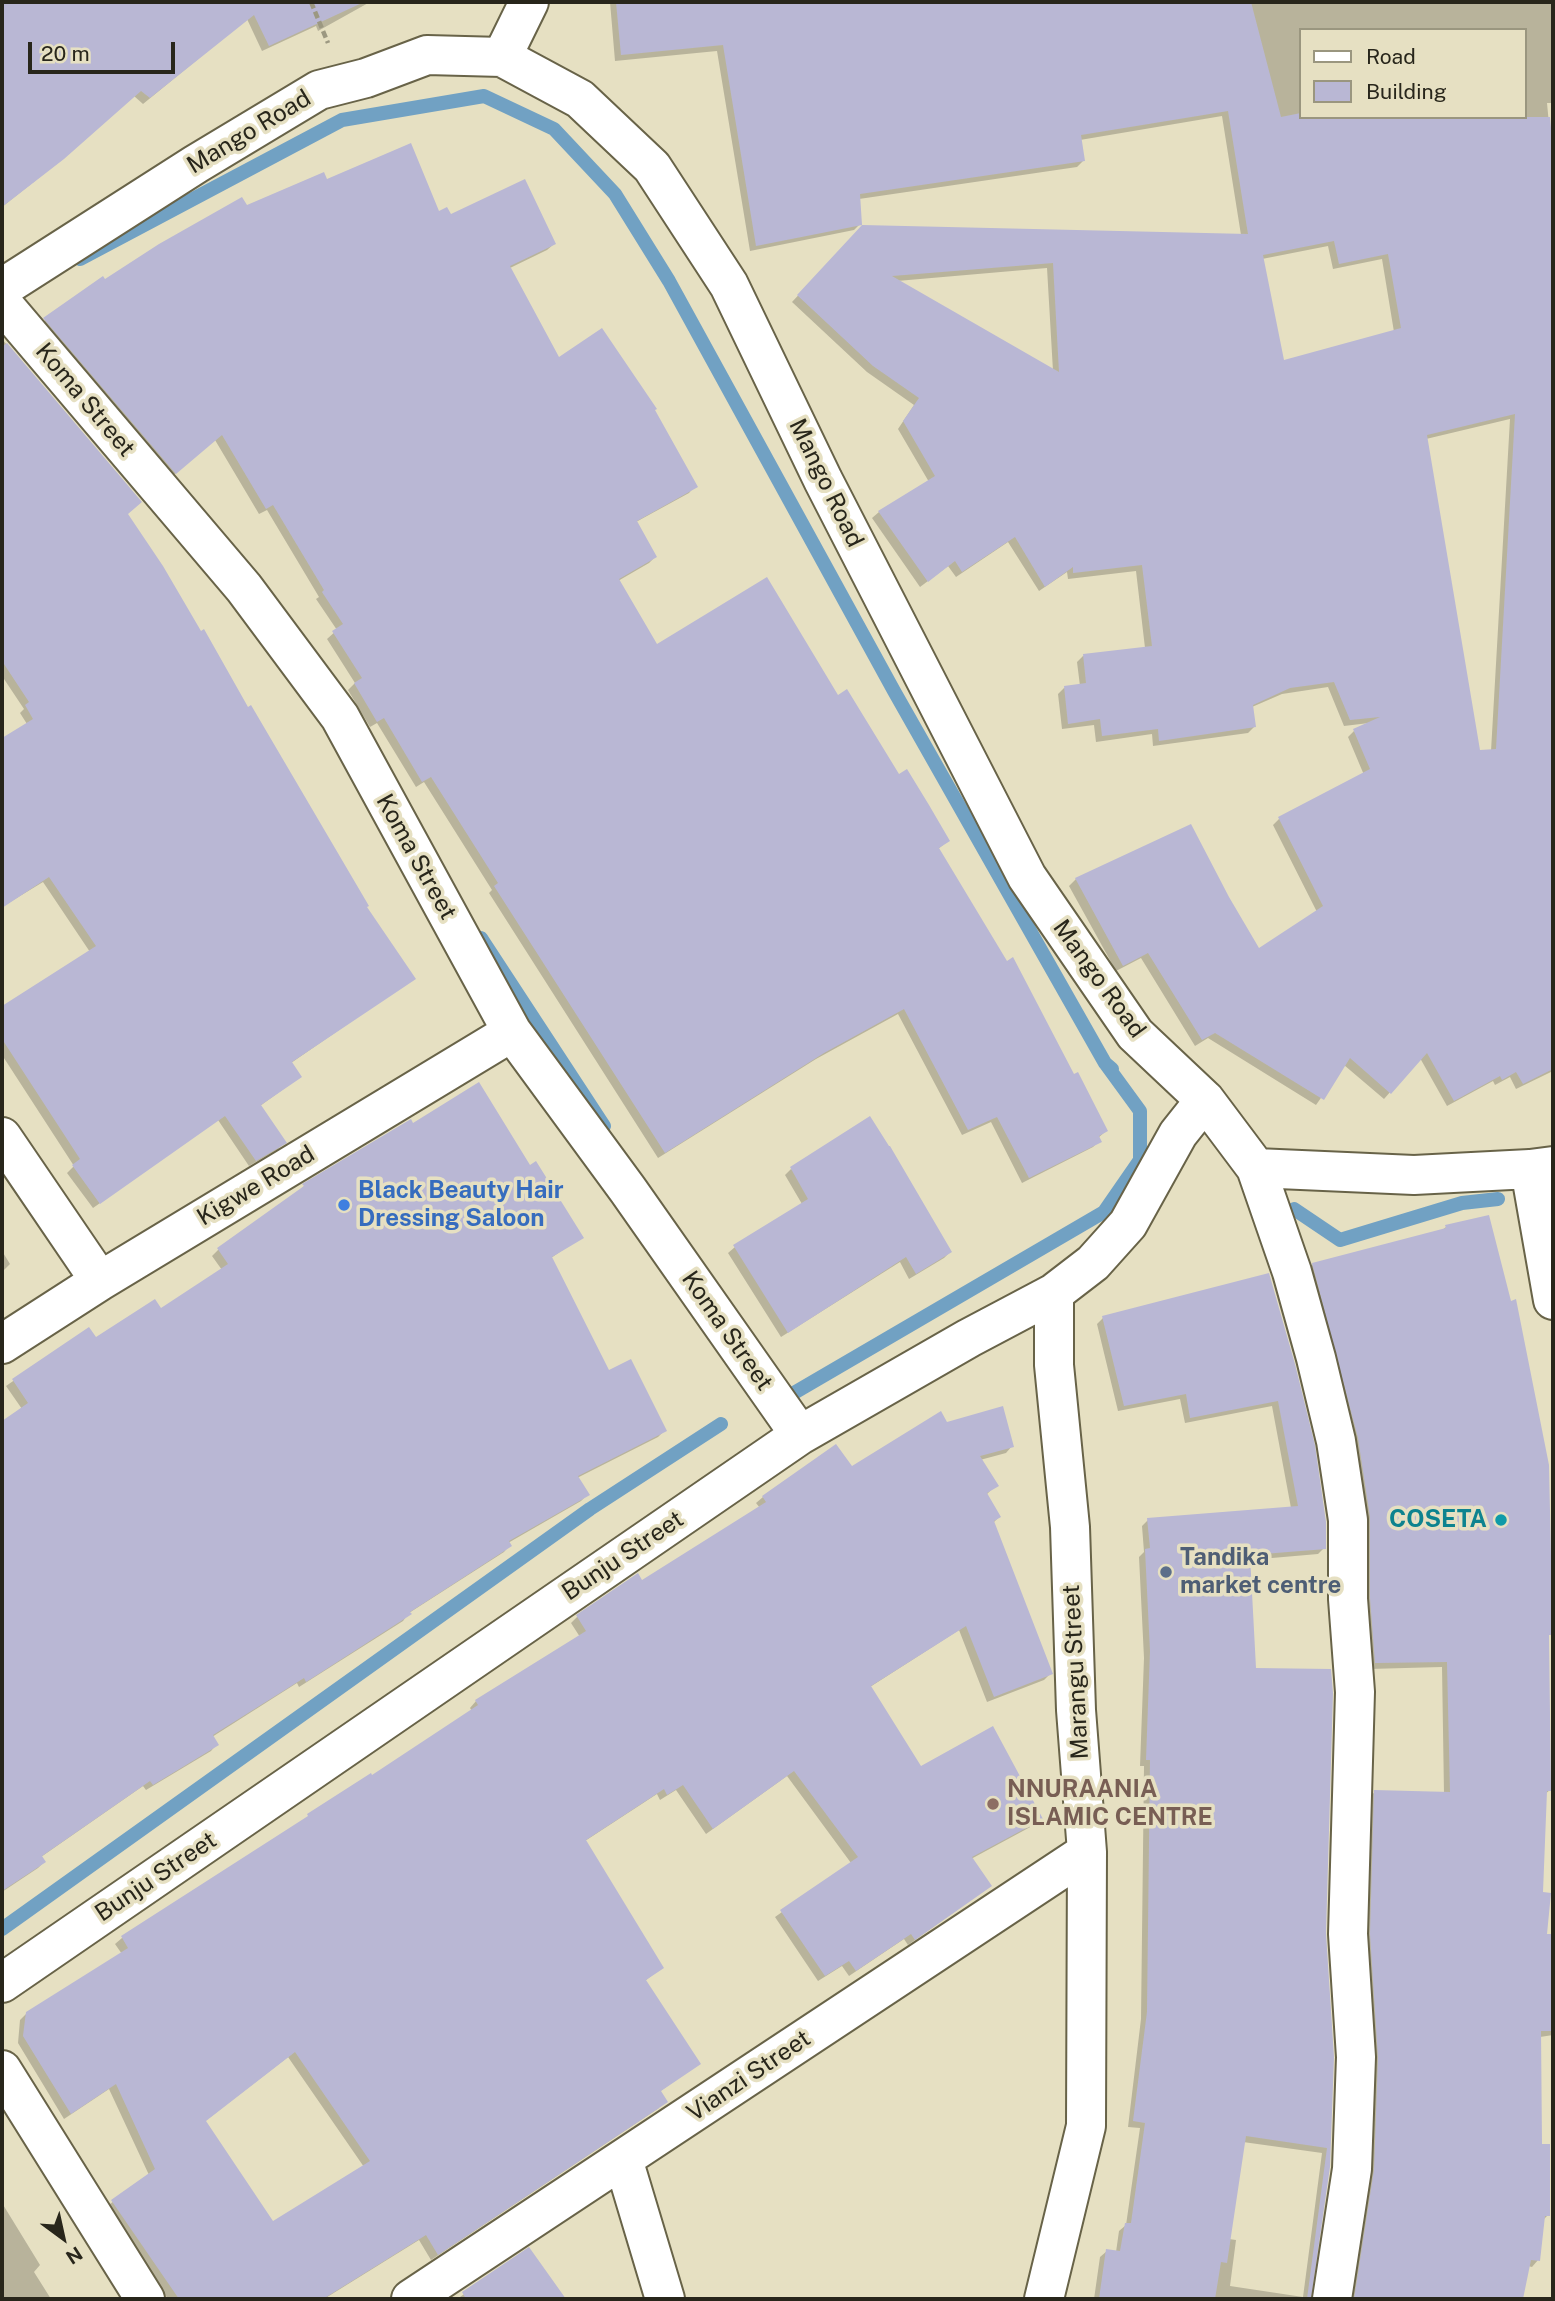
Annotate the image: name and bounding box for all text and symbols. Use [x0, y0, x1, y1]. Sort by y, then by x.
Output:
scale bar [32, 28, 178, 72]
legend [1300, 28, 1527, 119]
text: 20 m [41, 41, 90, 66]
text: Road [1366, 44, 1416, 69]
text: Building [1366, 79, 1447, 104]
street label: Mango Road [182, 84, 316, 180]
street label: Koma Street [29, 337, 141, 463]
street label: Mango Road [783, 414, 869, 552]
street label: Koma Street [370, 789, 462, 925]
street label: Mango Road [1046, 914, 1152, 1044]
street label: Kigwe Road [192, 1140, 320, 1232]
place label: Black Beauty Hair Dressing Saloon [358, 1177, 564, 1233]
marker: Black Beauty Hair Dressing Saloon [336, 1197, 352, 1213]
street label: Koma Street [675, 1266, 779, 1396]
street label: Bunju Street [557, 1505, 689, 1607]
place label: COSETA [1389, 1506, 1487, 1534]
marker: COSETA [1493, 1512, 1509, 1528]
place label: Tandika market centre [1180, 1544, 1341, 1600]
marker: Tandika market centre [1158, 1564, 1174, 1580]
street label: Marangu Street [1057, 1584, 1095, 1760]
place label: NNURAANIA ISLAMIC CENTRE [1007, 1776, 1213, 1832]
marker: NNURAANIA ISLAMIC CENTRE [985, 1796, 1001, 1812]
street label: Bunju Street [90, 1826, 222, 1928]
street label: Vianzi Street [682, 2024, 816, 2128]
north arrow [28, 2203, 98, 2273]
text: N [62, 2242, 87, 2269]

